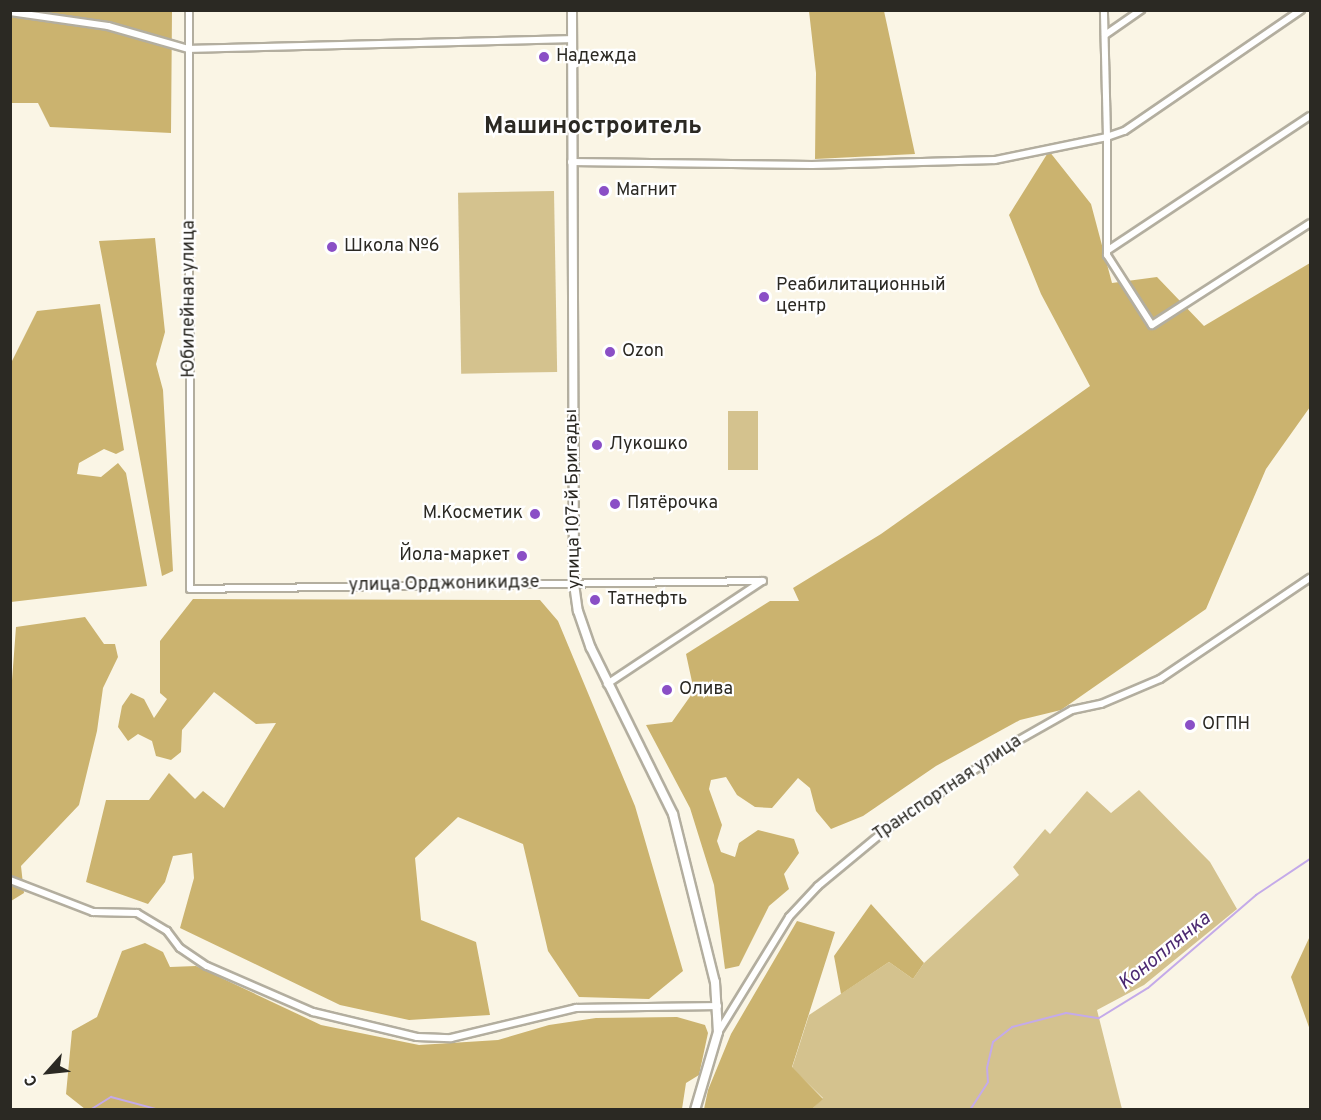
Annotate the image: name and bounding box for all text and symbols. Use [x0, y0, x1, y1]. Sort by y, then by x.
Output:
place label: Надежда [556, 46, 636, 68]
marker: Надежда [537, 50, 551, 64]
district label: Машиностроитель [484, 114, 702, 142]
place label: Магнит [616, 180, 677, 202]
marker: Магнит [597, 184, 611, 198]
street label: Юбилейная улица [179, 220, 201, 378]
place label: Школа №6 [344, 236, 440, 258]
marker: Школа №6 [325, 240, 339, 254]
place label: Реабилитационный центр [776, 276, 946, 318]
marker: Реабилитационный центр [757, 290, 771, 304]
place label: Ozon [622, 341, 664, 363]
marker: Ozon [603, 345, 617, 359]
street label: улица 107-й Бригады [562, 409, 586, 589]
place label: Лукошко [609, 434, 688, 456]
marker: Лукошко [590, 438, 604, 452]
place label: Пятёрочка [627, 493, 718, 515]
marker: Пятёрочка [608, 497, 622, 511]
place label: М.Косметик [423, 503, 523, 525]
marker: М.Косметик [528, 507, 542, 521]
place label: Йола-маркет [399, 545, 510, 567]
marker: Йола-маркет [515, 549, 529, 563]
street label: улица Орджоникидзе [348, 573, 540, 597]
place label: Татнефть [607, 589, 687, 611]
marker: Татнефть [588, 593, 602, 607]
place label: Олива [679, 679, 733, 701]
marker: Олива [660, 683, 674, 697]
place label: ОГПН [1202, 714, 1250, 736]
marker: ОГПН [1183, 718, 1197, 732]
street label: Транспортная улица [870, 731, 1026, 847]
water label: Коноплянка [1114, 908, 1216, 996]
north arrow [18, 1042, 78, 1102]
text: С [21, 1071, 43, 1089]

